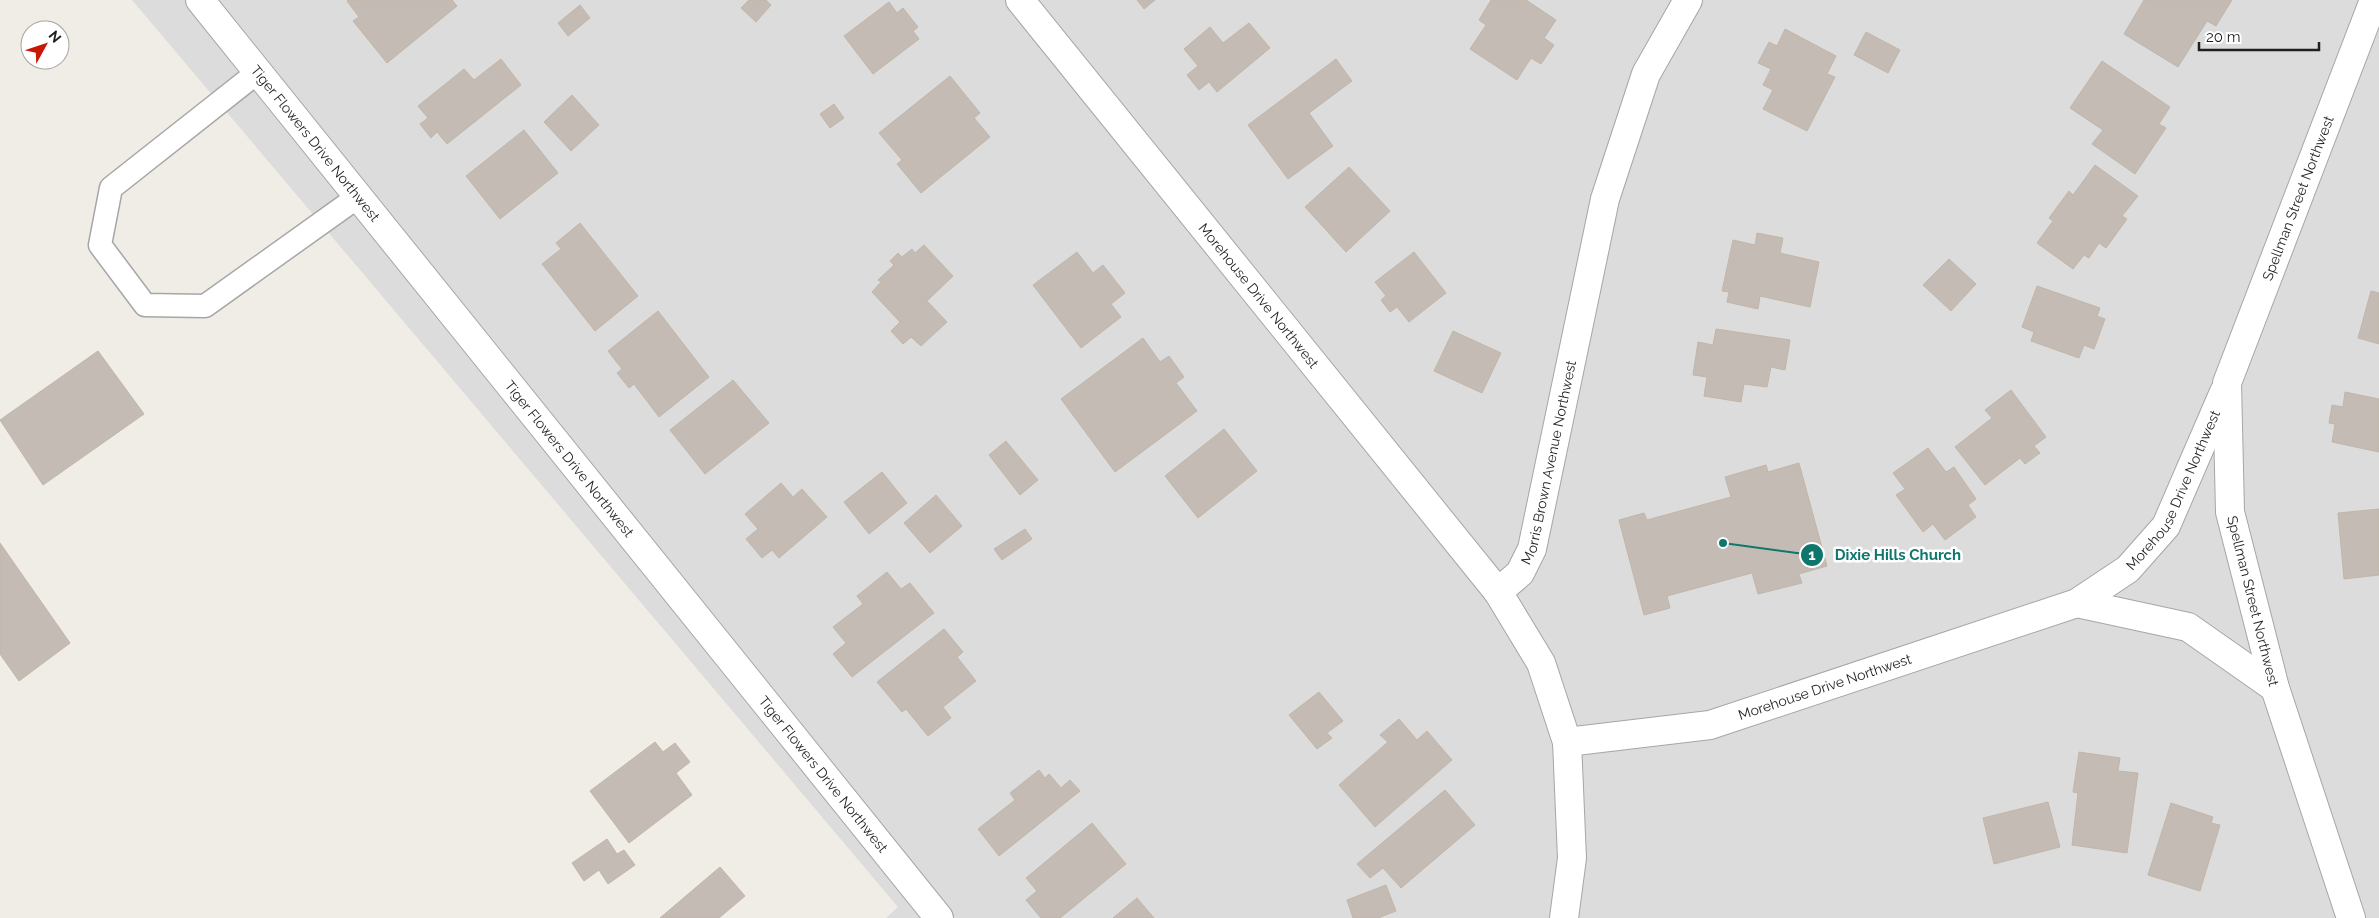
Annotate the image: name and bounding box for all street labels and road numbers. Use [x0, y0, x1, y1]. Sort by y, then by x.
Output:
street label: Tiger Flowers Drive Northwest [248, 62, 383, 225]
street label: Spellman Street Northwest [2259, 113, 2337, 283]
street label: Morehouse Drive Northwest [1196, 220, 1322, 371]
street label: Morris Brown Avenue Northwest [1518, 359, 1579, 567]
street label: Tiger Flowers Drive Northwest [502, 377, 637, 540]
street label: Morehouse Drive Northwest [2123, 408, 2223, 573]
street label: Spellman Street Northwest [2224, 514, 2282, 688]
street label: Morehouse Drive Northwest [1736, 651, 1914, 723]
street label: Tiger Flowers Drive Northwest [756, 693, 891, 856]

